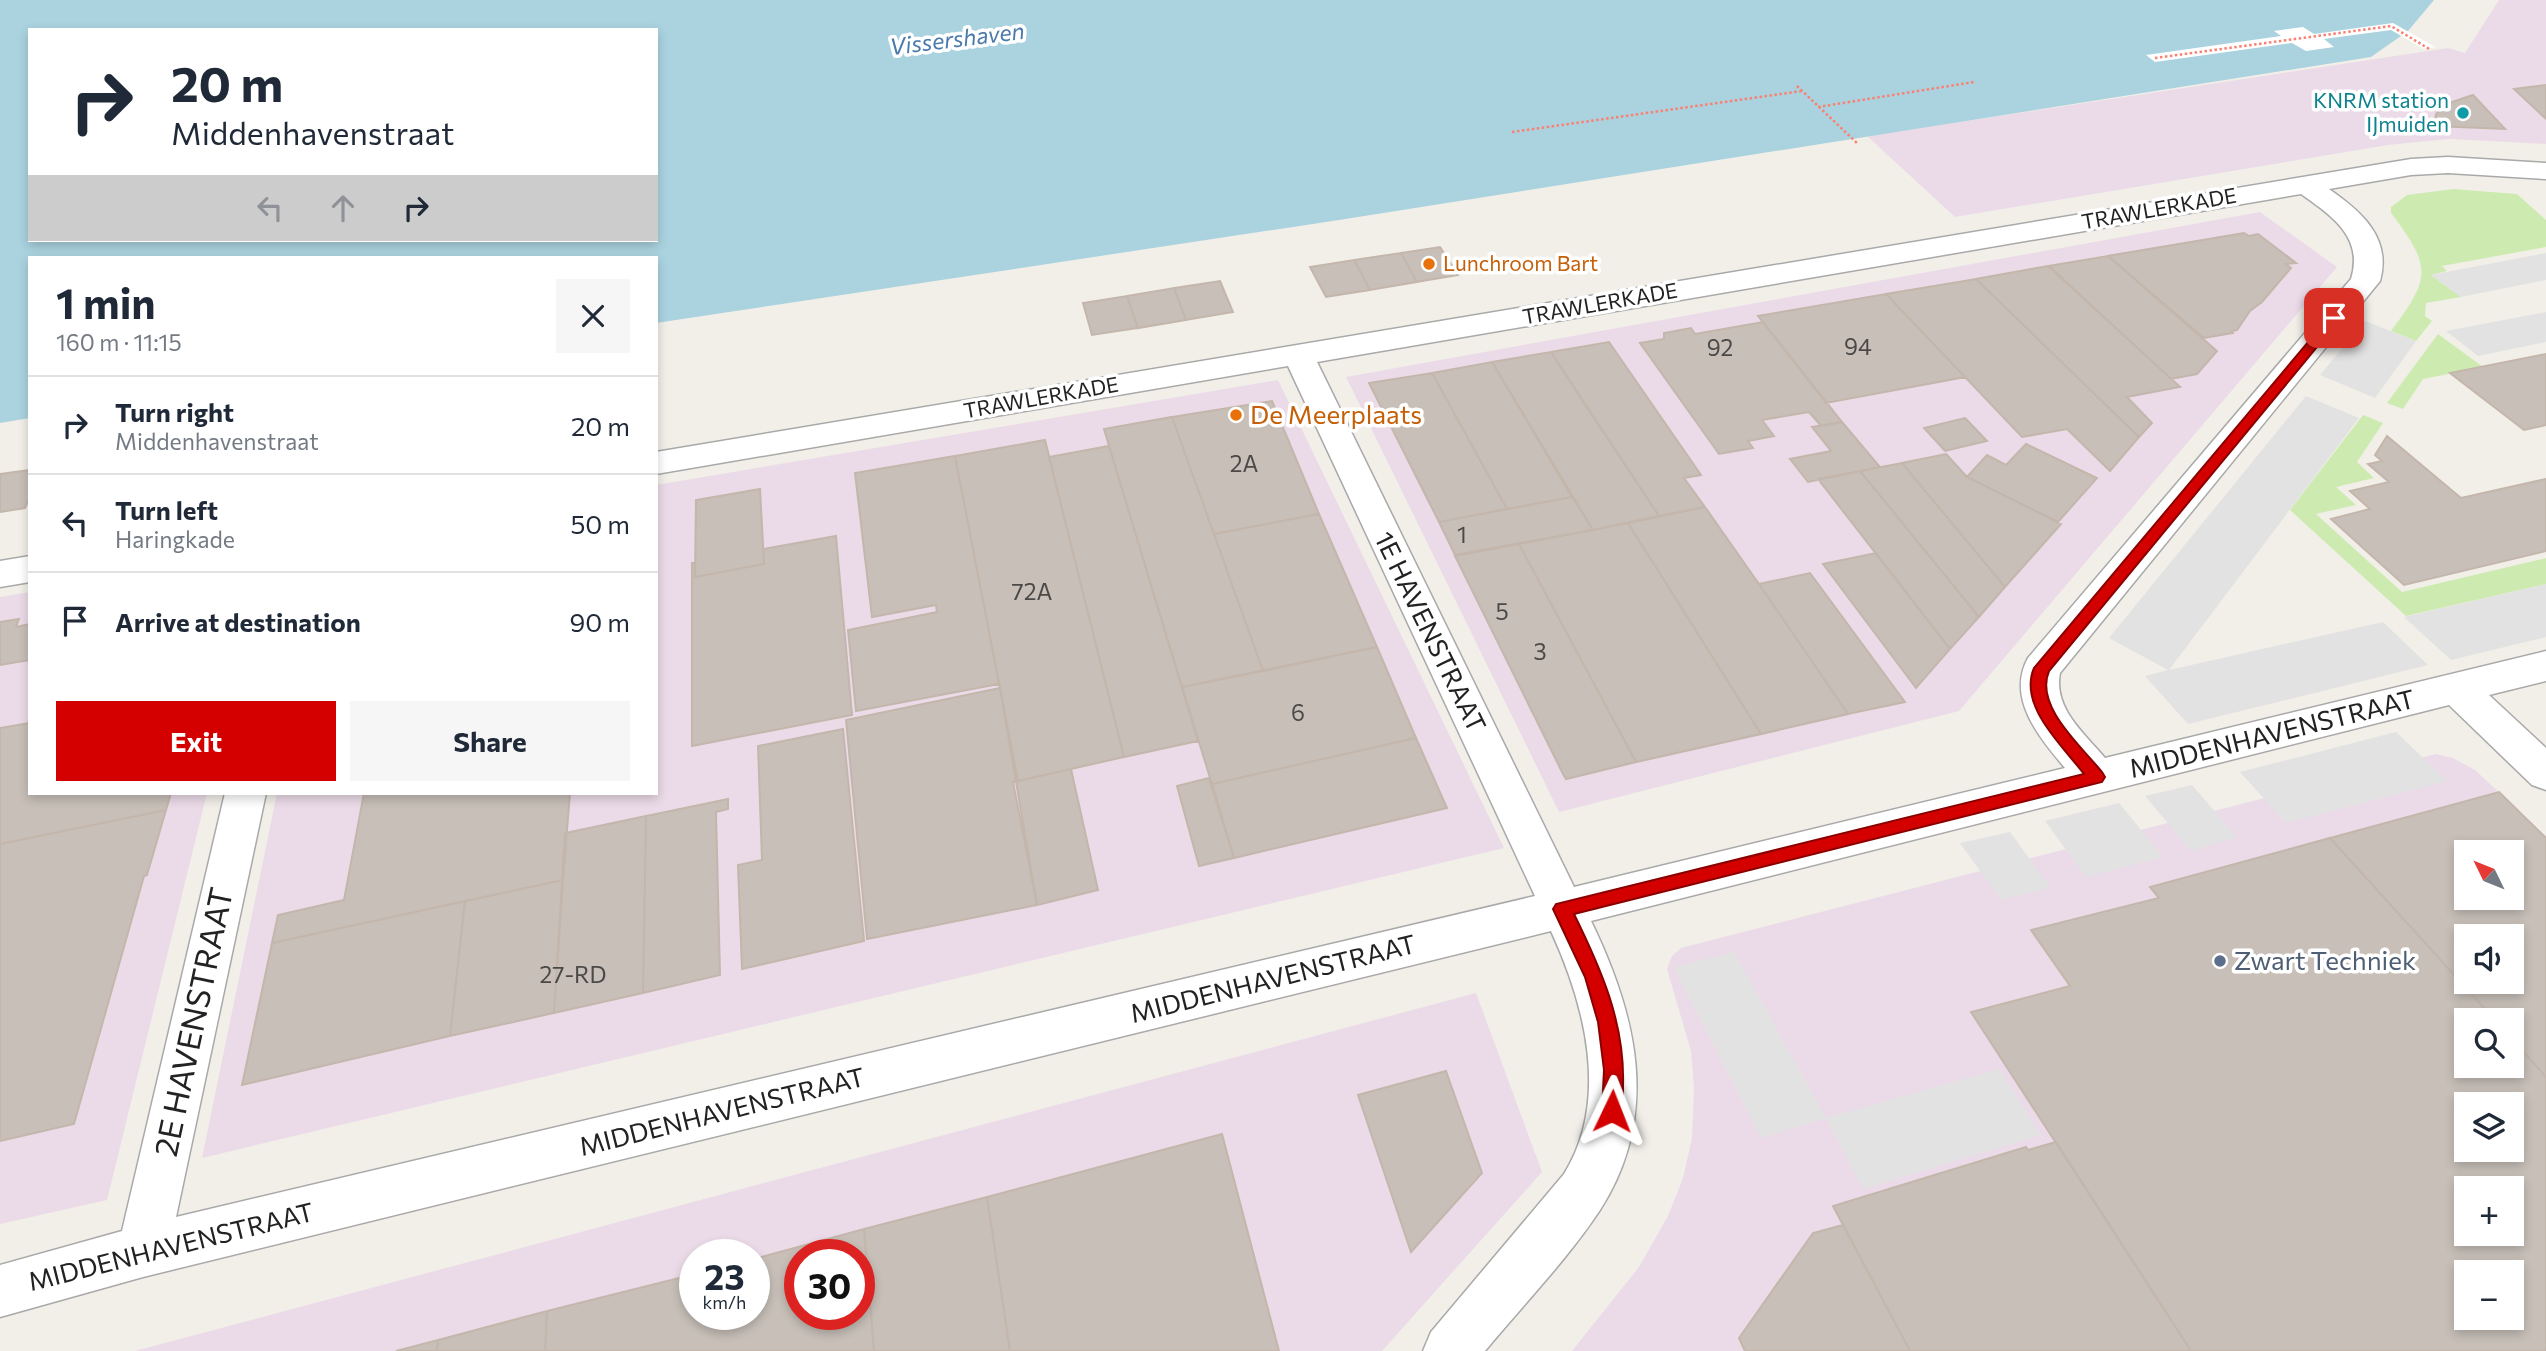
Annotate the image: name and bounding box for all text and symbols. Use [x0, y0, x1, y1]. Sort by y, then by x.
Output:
water label: Vissershaven [888, 16, 1026, 60]
text: 20 m [171, 52, 283, 112]
icon: right [56, 56, 147, 147]
place label: KNRM station IJmuiden [2313, 87, 2449, 136]
marker: KNRM station IJmuiden [2455, 105, 2471, 121]
text: Middenhavenstraat [171, 112, 454, 152]
street label: TRAWLERKADE [2079, 182, 2238, 233]
icon: left [251, 189, 289, 227]
icon: ahead [324, 189, 362, 227]
icon: right [397, 189, 435, 227]
place label: Lunchroom Bart [1443, 250, 1598, 275]
marker: Lunchroom Bart [1421, 256, 1437, 272]
text: 1 min [56, 276, 156, 328]
street label: TRAWLERKADE [1520, 277, 1679, 328]
button: close [556, 279, 630, 353]
pin [2304, 288, 2364, 348]
icon: arrive [2315, 299, 2353, 337]
text: 160 m · 11:15 [56, 328, 182, 356]
house number: 94 [1844, 332, 1872, 360]
house number: 92 [1707, 333, 1733, 361]
street label: TRAWLERKADE [961, 371, 1120, 422]
text: Turn right [115, 396, 234, 427]
place label: De Meerplaats [1250, 398, 1422, 429]
icon: right [56, 406, 94, 444]
marker: De Meerplaats [1228, 407, 1244, 423]
text: 20 m [571, 410, 630, 441]
text: Middenhavenstraat [115, 427, 319, 455]
house number: 2A [1230, 449, 1258, 477]
text: Turn left [115, 494, 218, 525]
icon: left [56, 504, 94, 542]
text: 50 m [570, 508, 630, 539]
house number: 1 [1457, 520, 1467, 548]
text: Haringkade [115, 525, 235, 553]
street label: 1E HAVENSTRAAT [1369, 526, 1493, 737]
house number: 72A [1012, 577, 1053, 605]
house number: 5 [1495, 597, 1509, 625]
icon: arrive [56, 602, 94, 640]
text: Arrive at destination [115, 606, 361, 637]
text: 90 m [570, 606, 630, 637]
house number: 3 [1533, 637, 1547, 665]
street label: MIDDENHAVENSTRAAT [2126, 682, 2418, 783]
house number: 6 [1291, 698, 1305, 726]
button: Exit [56, 701, 336, 781]
button: Share [350, 701, 630, 781]
north arrow [2454, 840, 2524, 910]
map controls [2454, 840, 2524, 1330]
street label: 2E HAVENSTRAAT [144, 883, 240, 1160]
button: sound [2454, 924, 2524, 994]
street label: MIDDENHAVENSTRAAT [1127, 927, 1419, 1028]
place label: Zwart Techniek [2234, 944, 2416, 975]
marker: Zwart Techniek [2212, 953, 2228, 969]
house number: 27-RD [540, 960, 606, 988]
button: search [2454, 1008, 2524, 1078]
street label: MIDDENHAVENSTRAAT [576, 1060, 868, 1161]
position arrow [1575, 1074, 1649, 1148]
button: layers [2454, 1092, 2524, 1162]
button: + [2454, 1176, 2524, 1246]
street label: MIDDENHAVENSTRAAT [25, 1195, 317, 1296]
speed limit sign: 30 [784, 1239, 875, 1330]
text: 23 [704, 1254, 745, 1297]
button: − [2454, 1260, 2524, 1330]
text: km/h [703, 1291, 746, 1313]

